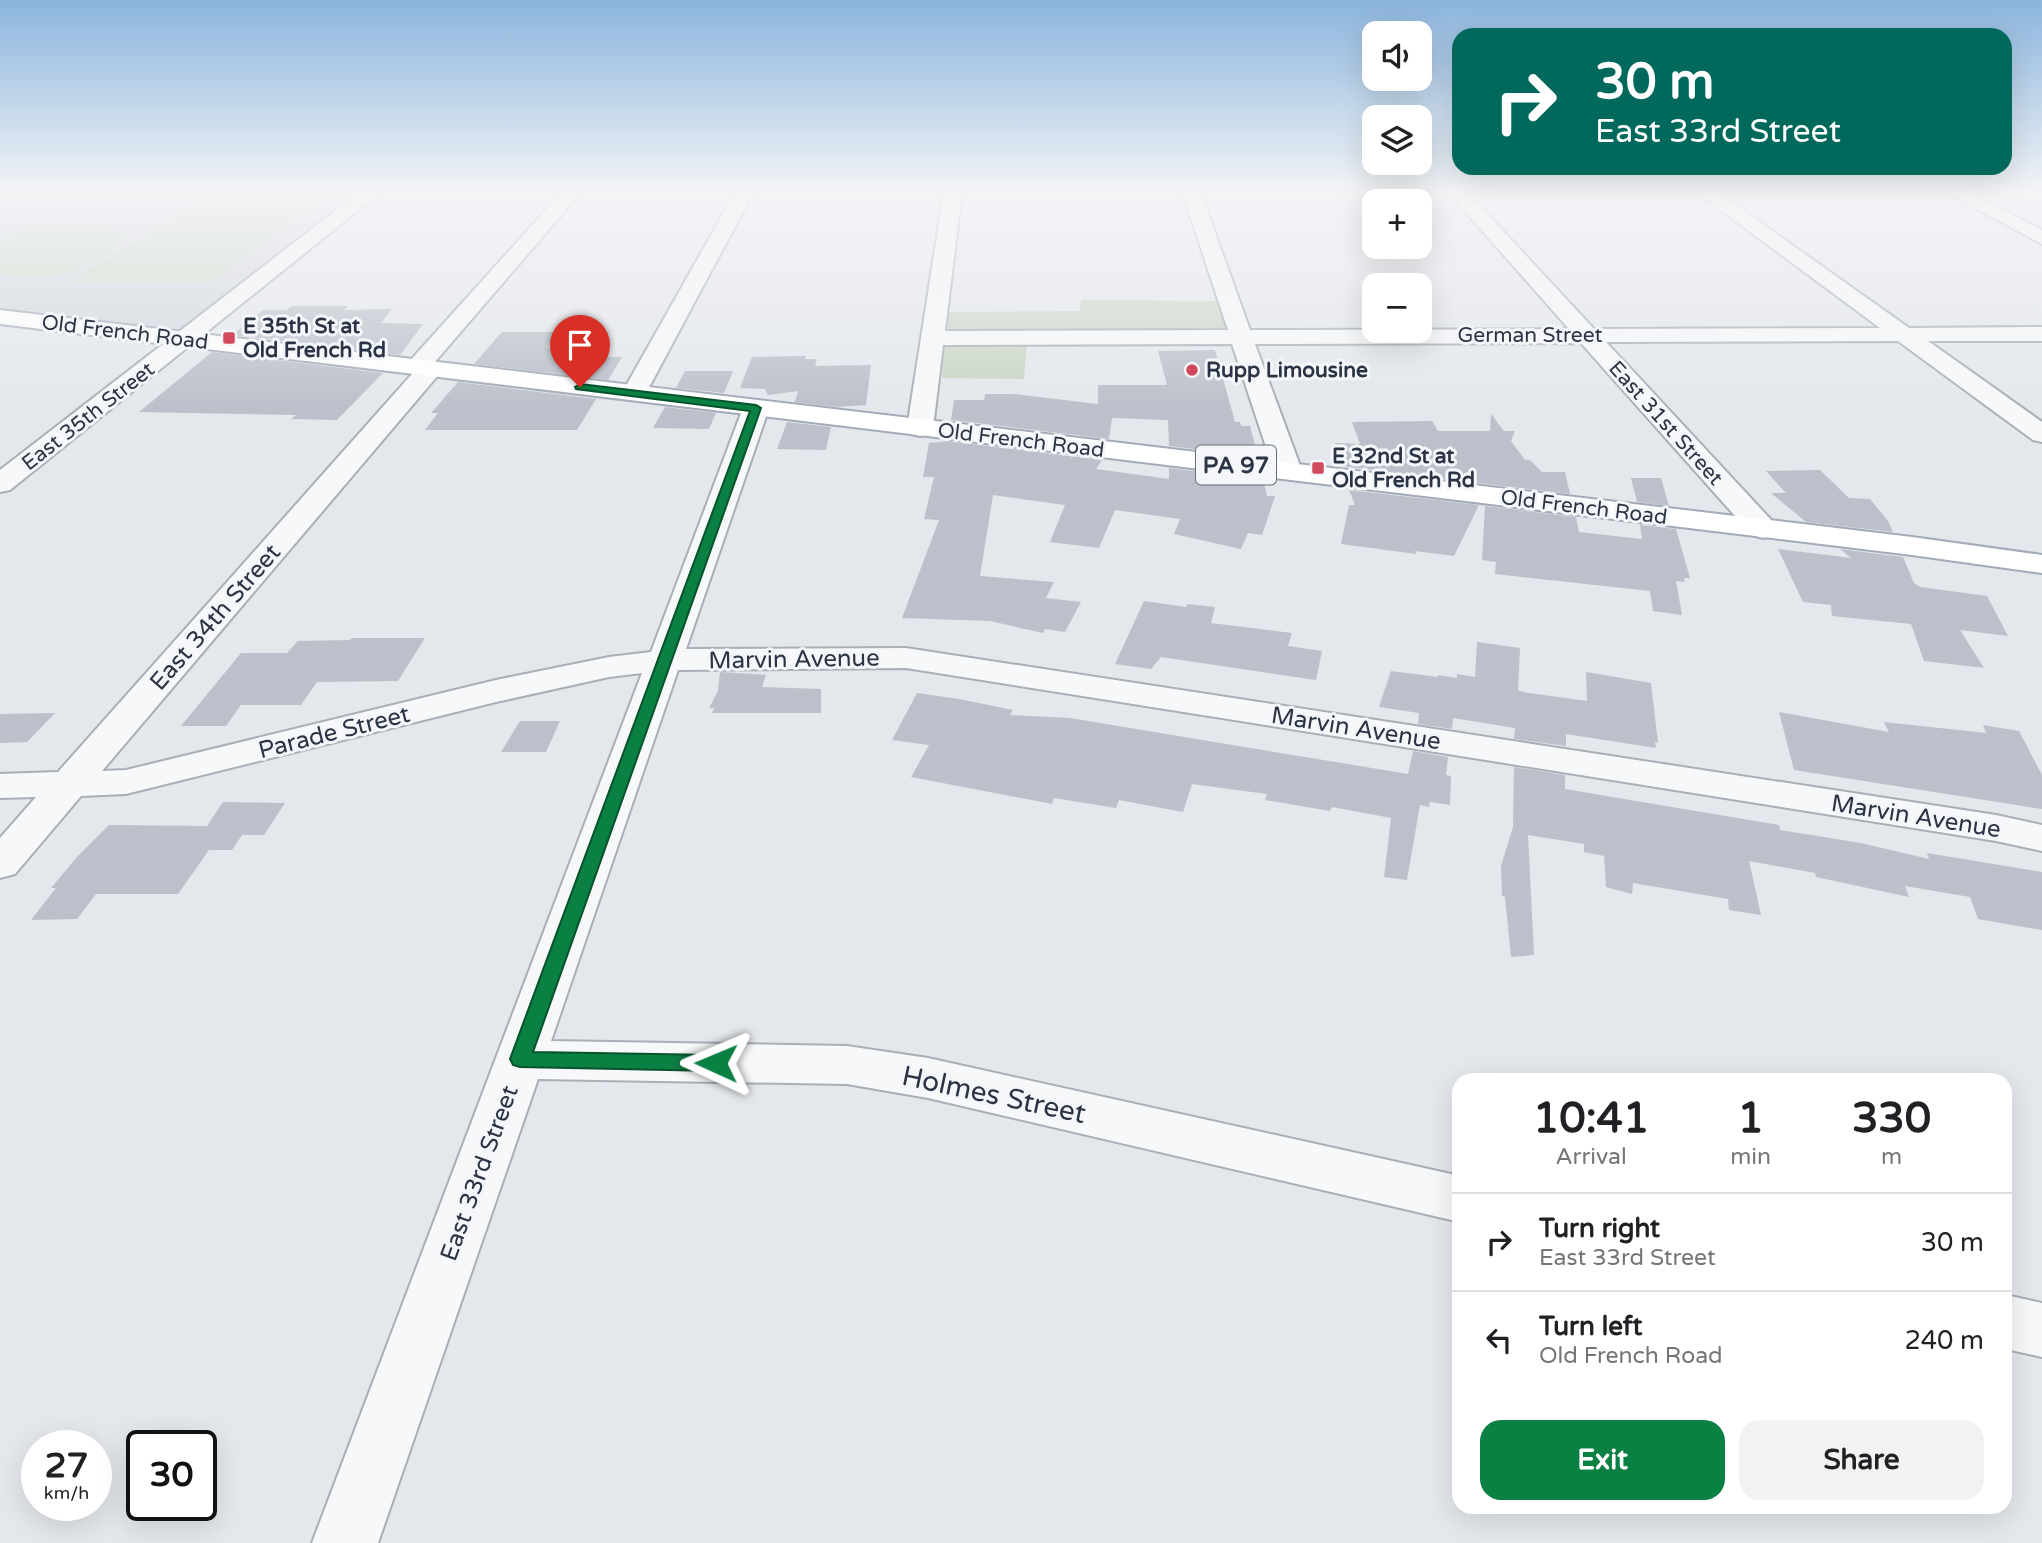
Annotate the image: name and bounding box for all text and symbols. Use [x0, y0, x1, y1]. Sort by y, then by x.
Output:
map controls [1362, 21, 1432, 343]
button: sound [1362, 21, 1432, 91]
text: 30 m [1595, 53, 1714, 112]
icon: right [1480, 56, 1571, 147]
button: layers [1362, 105, 1432, 175]
text: East 33rd Street [1595, 113, 1841, 151]
button: + [1362, 189, 1432, 259]
button: − [1362, 273, 1432, 343]
street label: Old French Road [40, 310, 210, 355]
place label: E 35th St at Old French Rd [243, 314, 386, 363]
pin [550, 315, 610, 387]
street label: German Street [1457, 323, 1603, 348]
icon: arrive [561, 326, 599, 364]
marker: E 35th St at Old French Rd [221, 330, 237, 346]
street label: East 31st Street [1603, 356, 1728, 491]
street label: East 35th Street [17, 357, 160, 476]
place label: Rupp Limousine [1206, 358, 1368, 383]
marker: Rupp Limousine [1184, 362, 1200, 378]
street label: Old French Road [936, 418, 1106, 463]
place label: E 32nd St at Old French Rd [1332, 444, 1475, 493]
road number: PA 97 [1196, 446, 1276, 485]
marker: E 32nd St at Old French Rd [1310, 460, 1326, 476]
street label: Old French Road [1499, 485, 1669, 530]
street label: East 34th Street [144, 538, 287, 696]
street label: Marvin Avenue [708, 644, 880, 675]
street label: Parade Street [255, 700, 413, 765]
street label: Marvin Avenue [1269, 701, 1443, 756]
street label: Marvin Avenue [1829, 789, 2003, 844]
position arrow [679, 1026, 753, 1100]
street label: Holmes Street [899, 1059, 1089, 1131]
street label: East 33rd Street [434, 1082, 525, 1265]
text: 10:41 [1533, 1093, 1649, 1144]
text: 1 [1737, 1093, 1764, 1144]
text: 330 [1852, 1093, 1931, 1144]
text: Arrival [1556, 1143, 1627, 1171]
text: min [1730, 1143, 1771, 1171]
text: m [1881, 1143, 1902, 1171]
text: Turn right [1539, 1213, 1660, 1244]
icon: right [1480, 1223, 1518, 1261]
text: 30 m [1921, 1227, 1984, 1258]
text: East 33rd Street [1539, 1244, 1716, 1272]
text: Turn left [1539, 1311, 1642, 1342]
icon: left [1480, 1321, 1518, 1359]
text: 240 m [1904, 1325, 1984, 1356]
text: Old French Road [1539, 1342, 1723, 1370]
button: Exit [1480, 1420, 1725, 1500]
button: Share [1739, 1420, 1984, 1500]
speed limit sign: 30 [126, 1430, 217, 1521]
text: 27 [45, 1445, 88, 1487]
text: km/h [44, 1482, 89, 1504]

